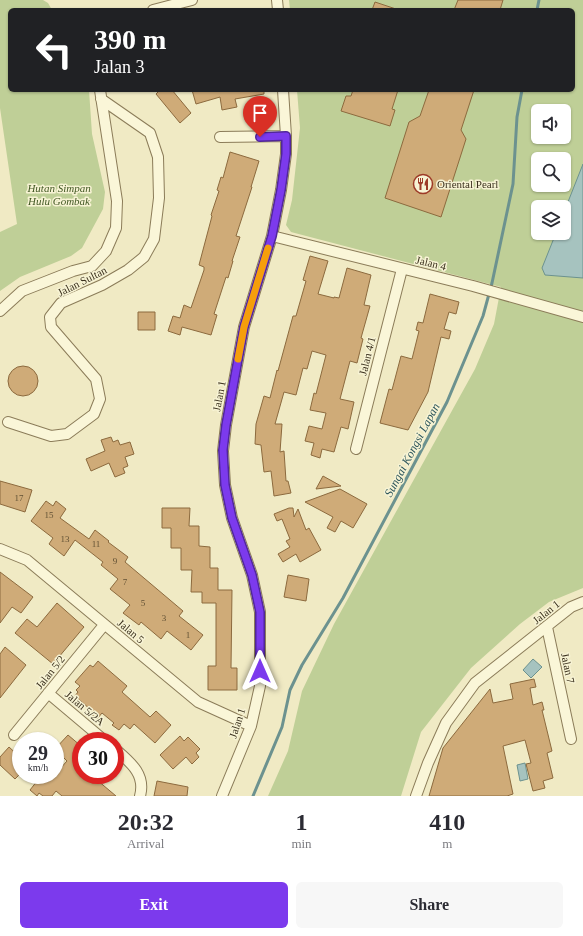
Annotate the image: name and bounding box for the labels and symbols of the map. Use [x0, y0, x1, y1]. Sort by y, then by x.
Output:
pin [243, 96, 277, 137]
restaurant icon: Oriental Pearl [412, 173, 434, 195]
place label: Oriental Pearl [437, 178, 498, 190]
park label: Hutan Simpan Hulu Gombak [26, 182, 91, 207]
street label: Jalan 4 [415, 253, 448, 273]
street label: Jalan Sultan [55, 263, 109, 298]
street label: Jalan 4/1 [356, 335, 378, 377]
street label: Jalan 1 [210, 380, 228, 412]
water label: Sungai Kongsi Lapan [381, 401, 443, 499]
house number: 17 [15, 493, 24, 503]
house number: 15 [45, 510, 54, 520]
house number: 13 [61, 534, 70, 544]
house number: 11 [92, 539, 100, 549]
house number: 9 [113, 556, 118, 566]
house number: 7 [123, 577, 128, 587]
house number: 5 [141, 598, 146, 608]
street label: Jalan 1 [530, 598, 562, 626]
house number: 3 [162, 613, 167, 623]
street label: Jalan 5 [115, 616, 147, 646]
house number: 1 [186, 630, 190, 640]
position arrow [239, 650, 281, 692]
street label: Jalan 7 [559, 652, 577, 685]
street label: Jalan 5/2 [33, 653, 67, 691]
street label: Jalan 5/2A [63, 688, 107, 728]
street label: Jalan 1 [227, 706, 247, 740]
speed limit sign: 30 [72, 732, 124, 784]

